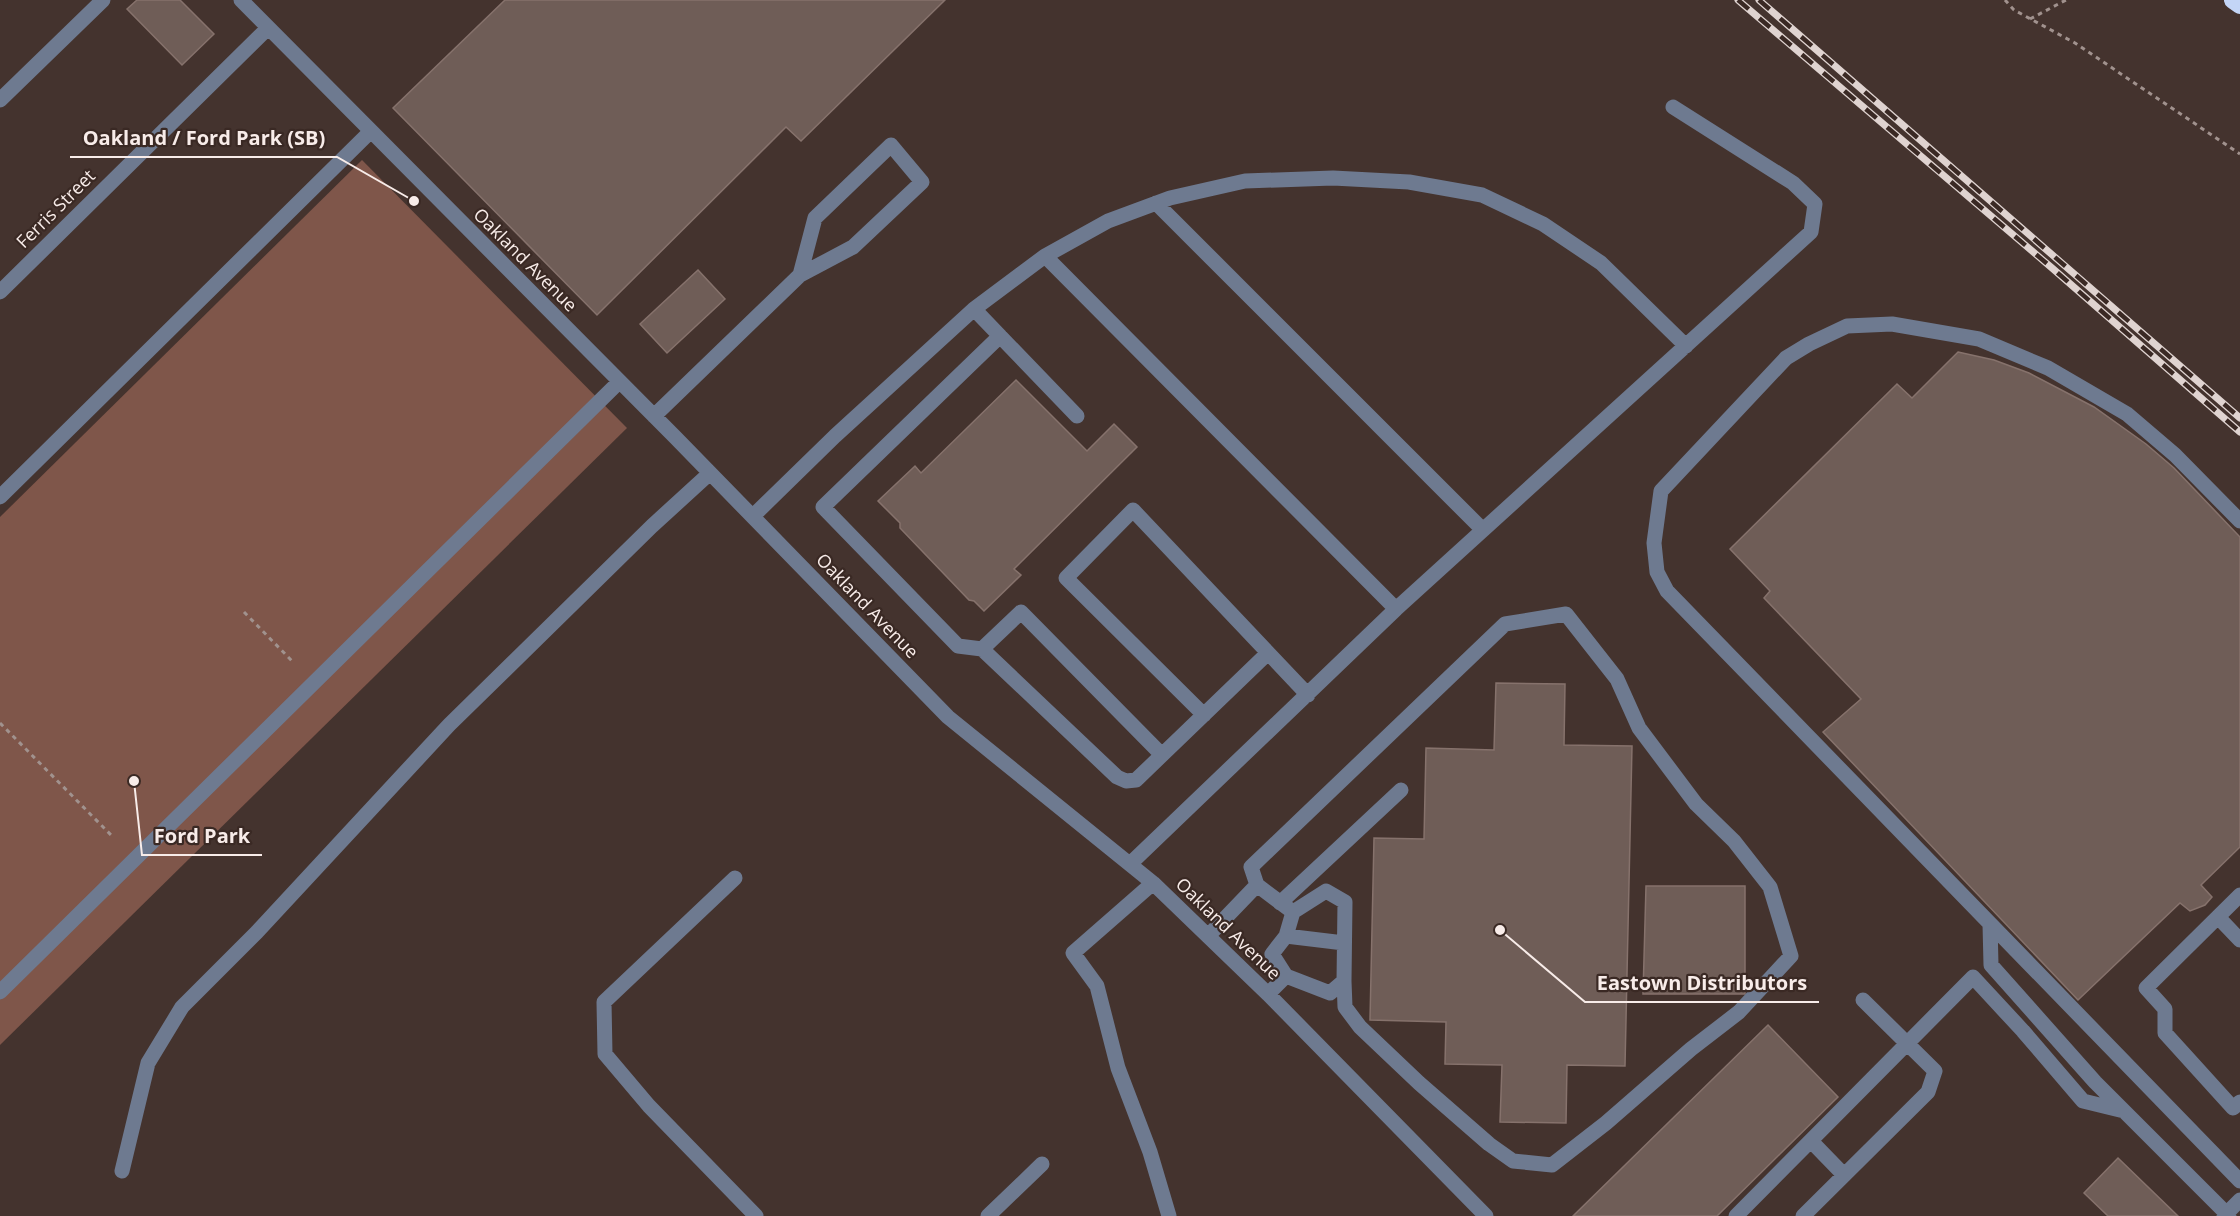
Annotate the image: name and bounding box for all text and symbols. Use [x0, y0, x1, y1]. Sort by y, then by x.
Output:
callout: Oakland / Ford Park (SB) [70, 119, 337, 157]
text: Oakland / Ford Park (SB) [83, 124, 325, 151]
street label: Ferris Street [11, 164, 100, 253]
street label: Oakland Avenue [469, 202, 583, 316]
street label: Oakland Avenue [811, 548, 924, 663]
callout: Ford Park [142, 817, 262, 855]
text: Ford Park [154, 822, 251, 849]
street label: Oakland Avenue [1171, 872, 1286, 985]
callout: Eastown Distributors [1585, 964, 1819, 1002]
text: Eastown Distributors [1597, 969, 1807, 996]

